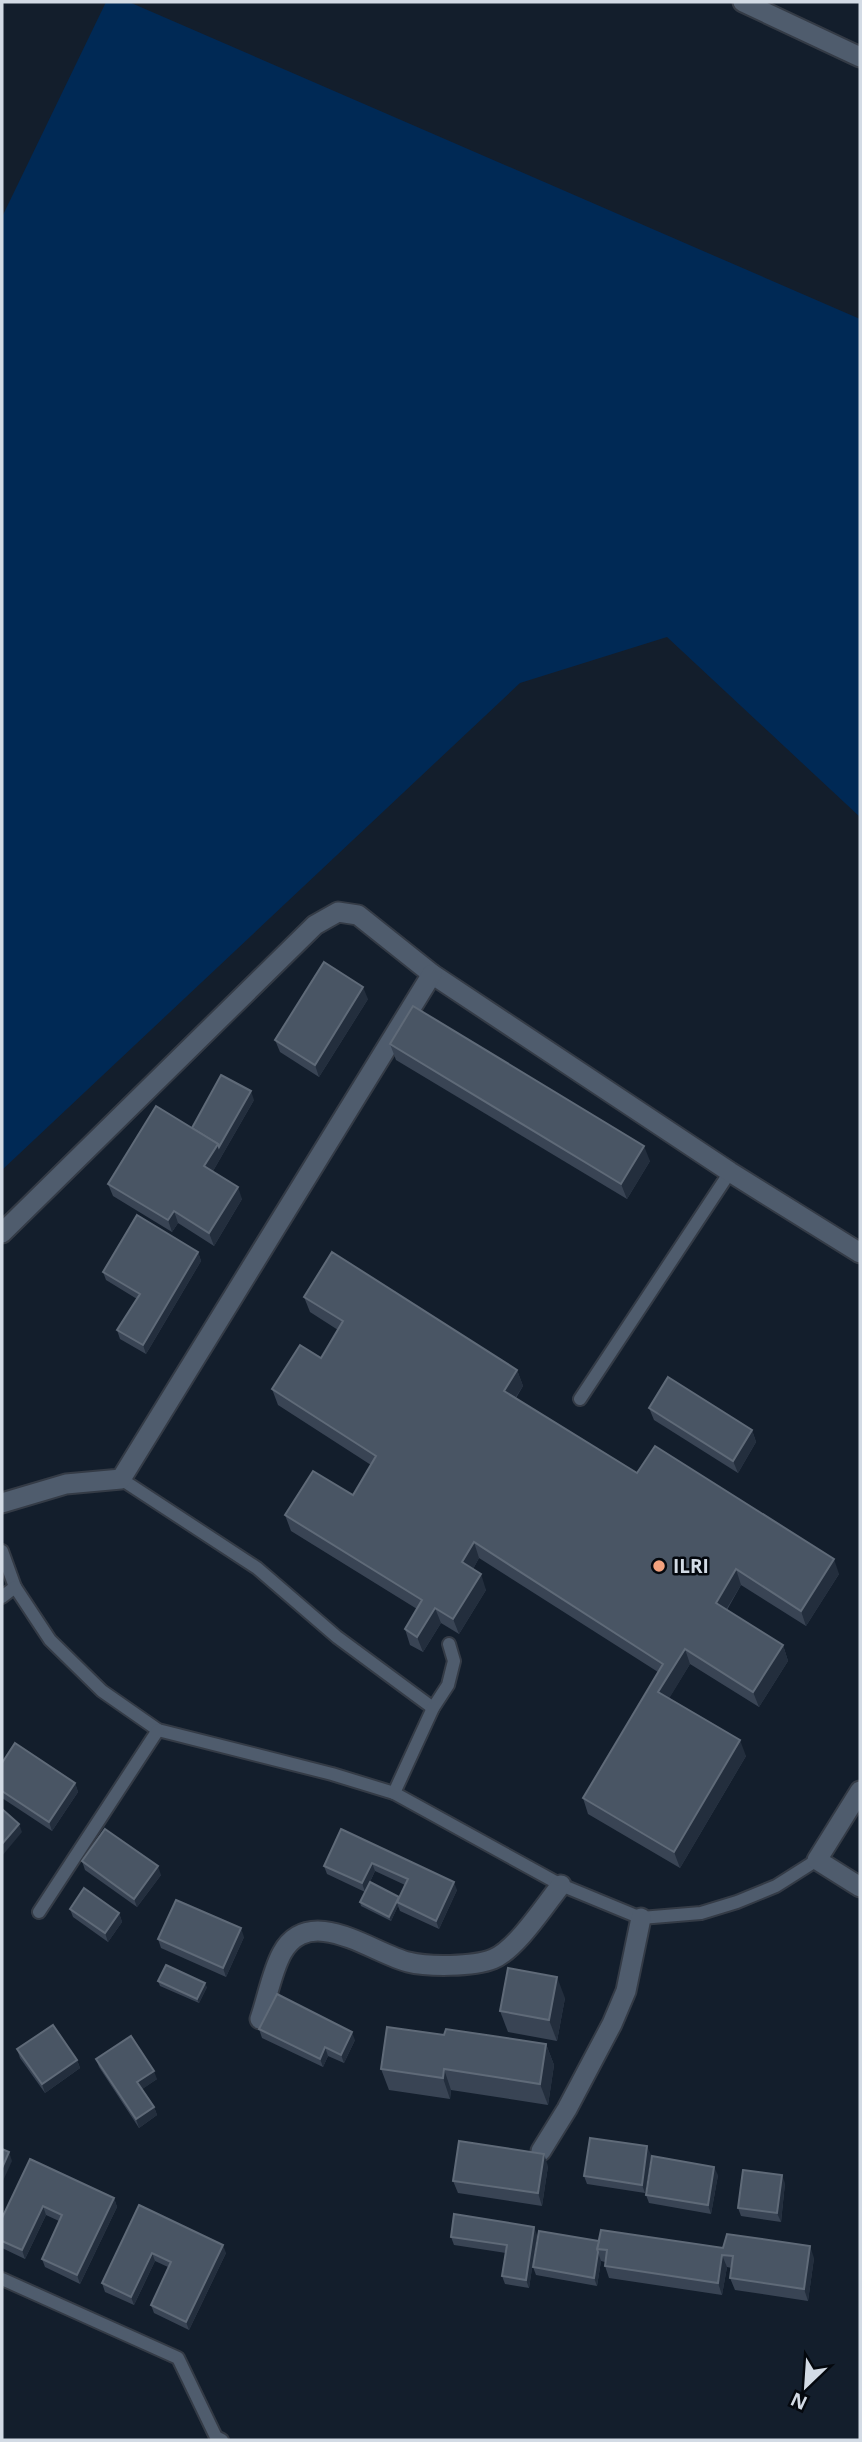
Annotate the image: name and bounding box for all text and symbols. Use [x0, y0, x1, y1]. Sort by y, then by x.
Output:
place label: ILRI [673, 1553, 709, 1579]
marker: ILRI [651, 1558, 667, 1574]
north arrow [771, 2351, 841, 2421]
text: N [786, 2386, 811, 2416]

